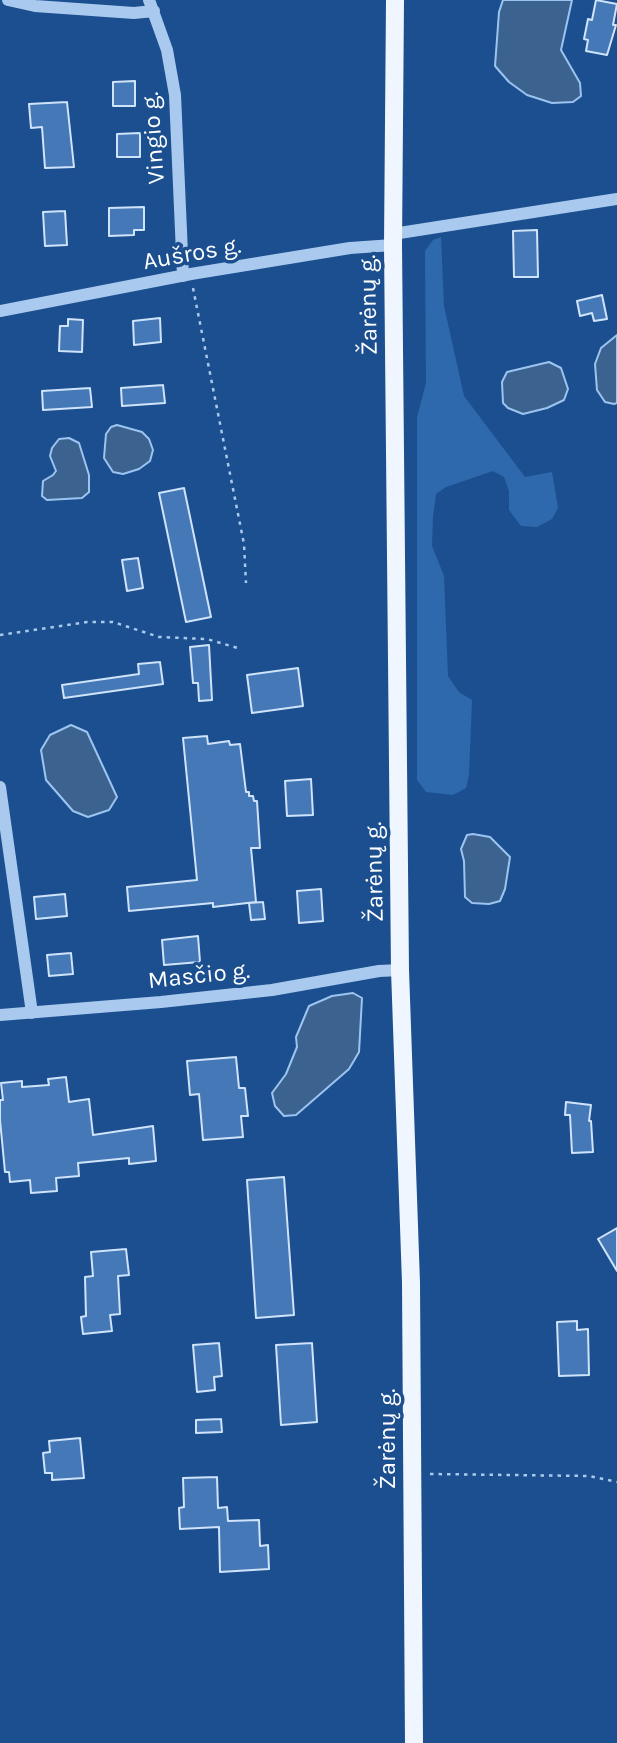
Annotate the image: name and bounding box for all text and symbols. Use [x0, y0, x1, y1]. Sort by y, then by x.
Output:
street label: Vingio g. [136, 91, 172, 185]
street label: Aušros g. [141, 231, 243, 277]
street label: Žarėnų g. [354, 254, 384, 356]
street label: Žarėnų g. [360, 821, 390, 923]
street label: Masčio g. [147, 956, 251, 996]
street label: Žarėnų g. [374, 1389, 402, 1489]

